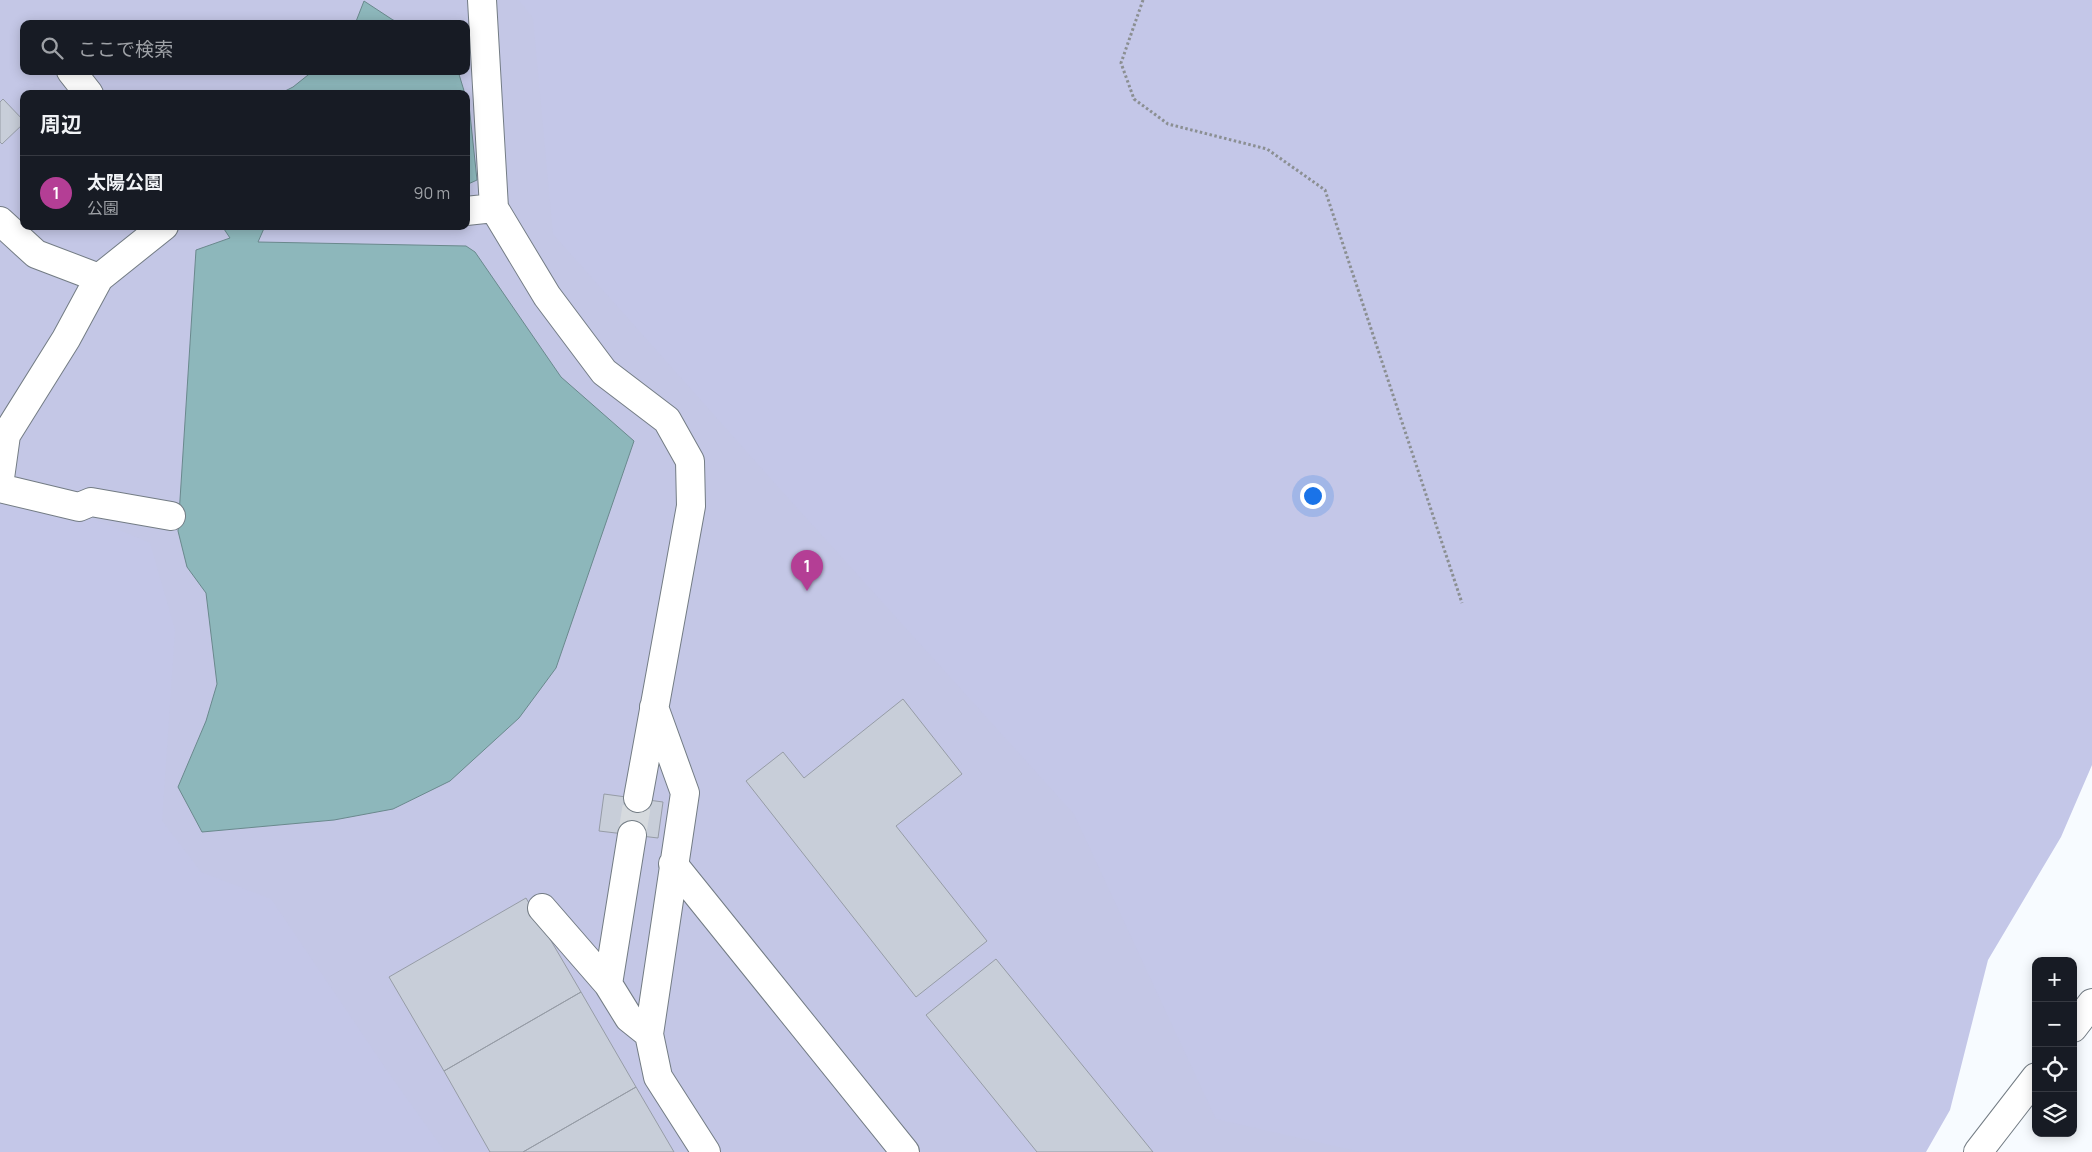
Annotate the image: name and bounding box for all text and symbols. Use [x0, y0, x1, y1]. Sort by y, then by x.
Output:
search box [20, 20, 470, 75]
icon: search [38, 34, 66, 62]
text: ここで検索 [78, 36, 173, 62]
text: 周辺 [40, 110, 82, 138]
text: 太陽公園 [87, 169, 163, 195]
text: 1 [52, 182, 60, 204]
text: 90 m [414, 182, 450, 204]
text: 公園 [87, 197, 119, 219]
your location [1300, 483, 1326, 509]
pin: 1 [791, 550, 823, 591]
map controls [2032, 957, 2077, 1137]
button: + [2032, 957, 2077, 1002]
button: − [2032, 1002, 2077, 1047]
button: locate [2032, 1047, 2077, 1092]
button: layers [2032, 1092, 2077, 1137]

